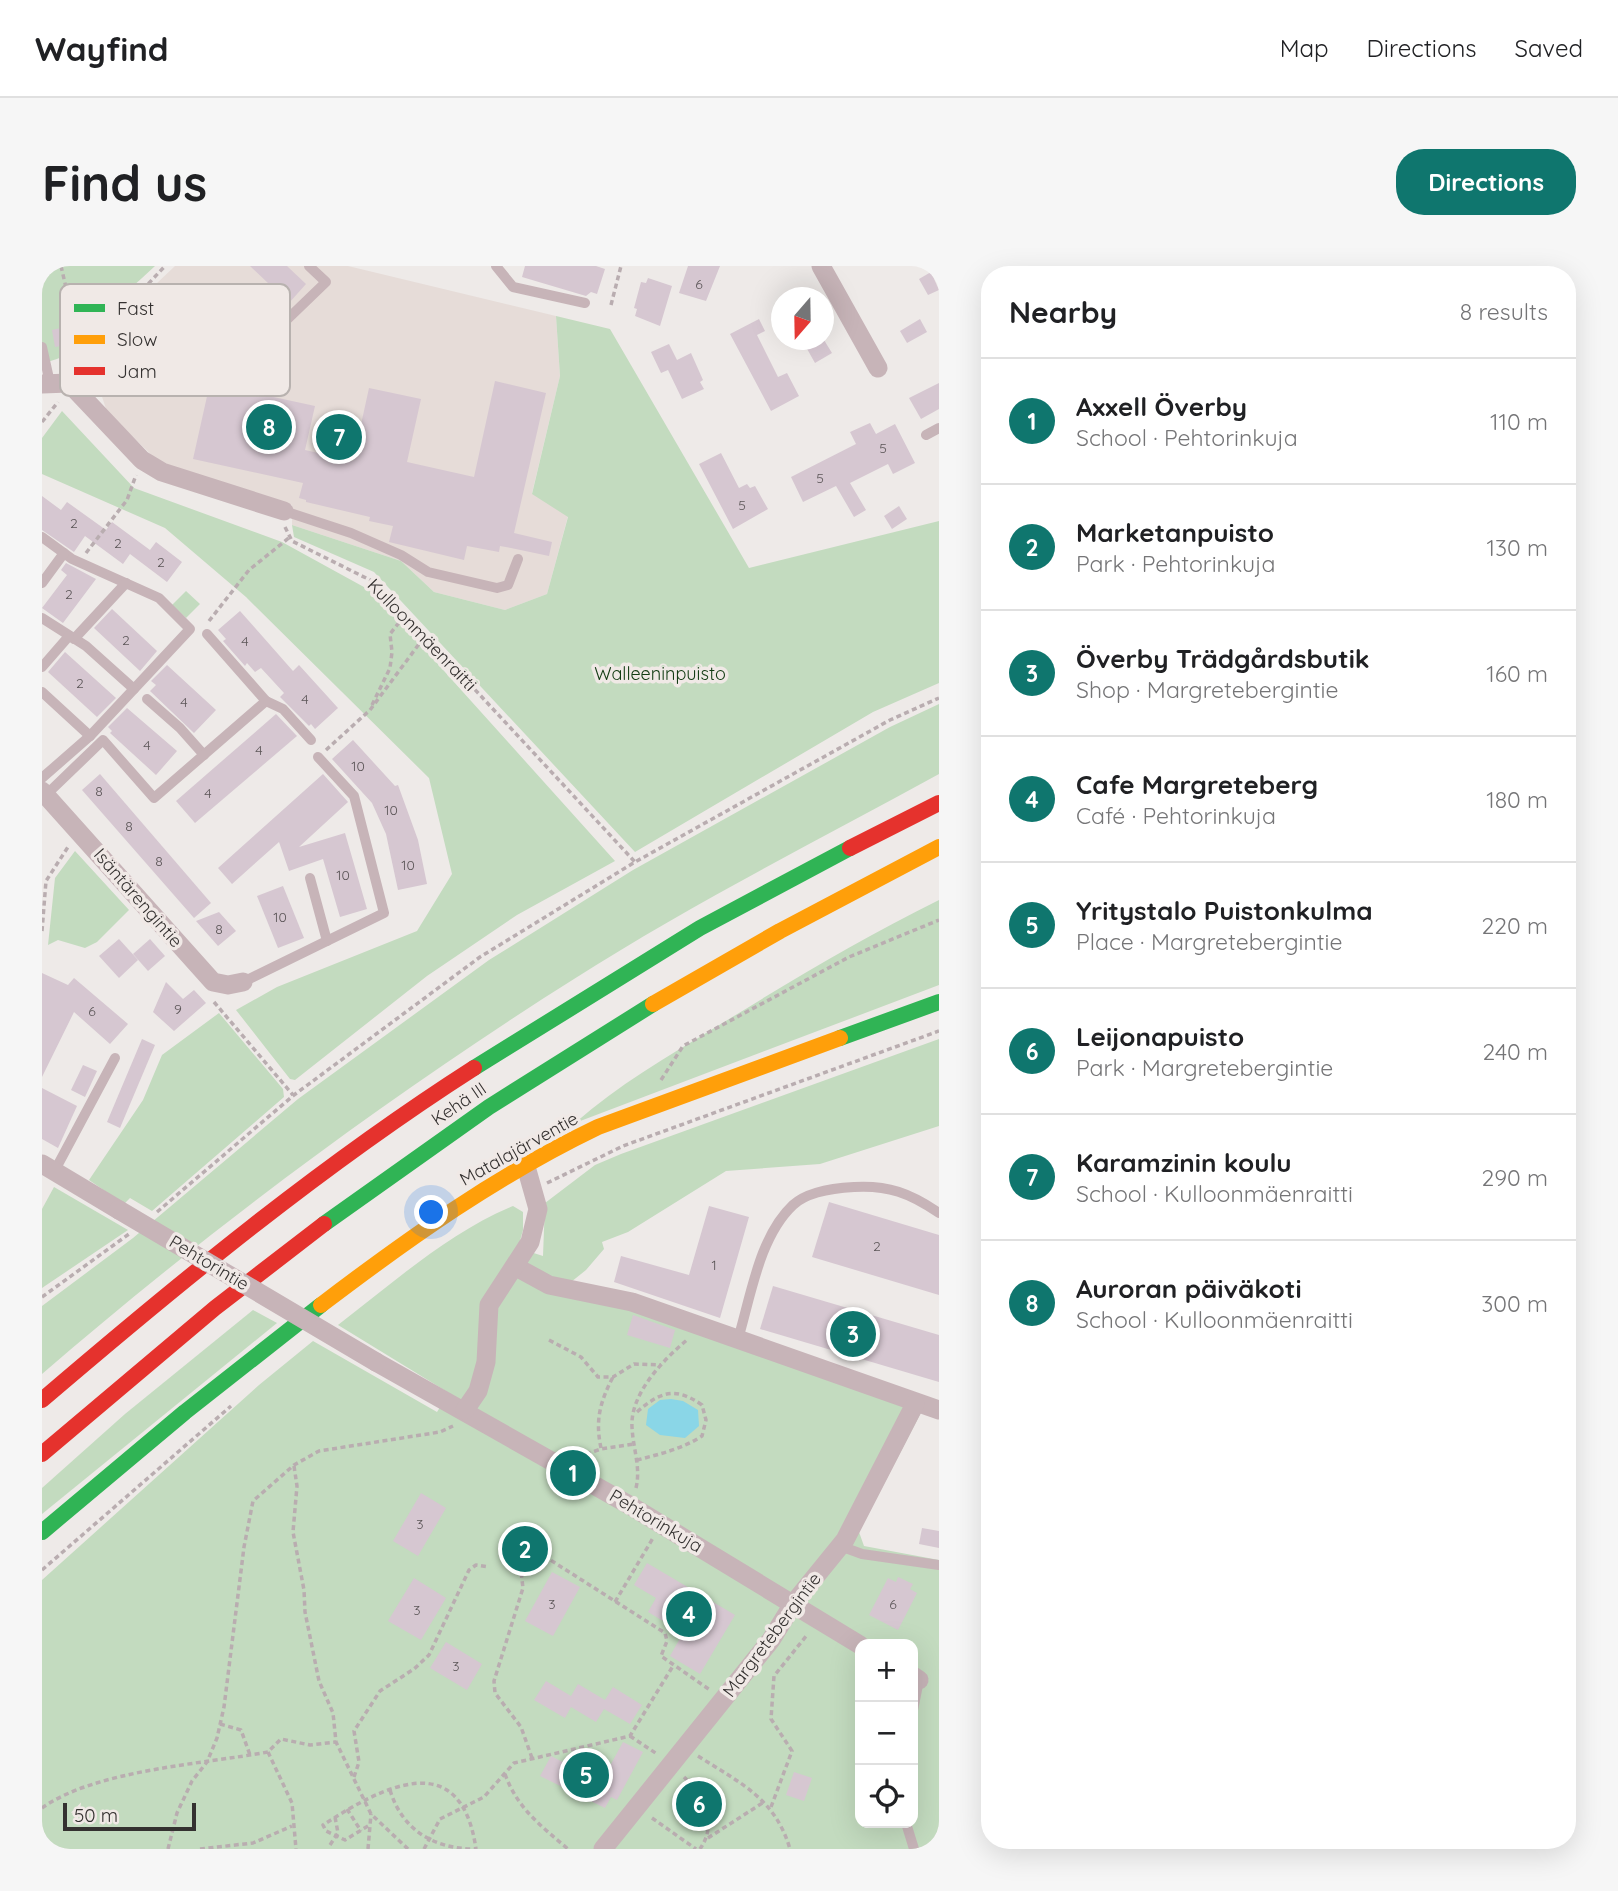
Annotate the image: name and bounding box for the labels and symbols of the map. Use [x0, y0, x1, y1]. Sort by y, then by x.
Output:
house number: 6 [695, 275, 703, 293]
legend [60, 284, 290, 396]
north arrow [771, 287, 834, 350]
text: Fast [117, 296, 154, 320]
text: Slow [117, 327, 158, 351]
text: Jam [117, 359, 157, 383]
pin: 8 [246, 401, 292, 453]
pin: 7 [316, 411, 362, 463]
house number: 5 [879, 439, 887, 457]
house number: 5 [816, 469, 824, 487]
house number: 5 [738, 496, 746, 514]
house number: 2 [70, 514, 78, 532]
house number: 2 [114, 534, 122, 552]
house number: 2 [157, 553, 165, 571]
street label: Kulloonmäenraitti [363, 573, 482, 696]
house number: 2 [65, 585, 73, 603]
house number: 2 [122, 631, 130, 649]
house number: 4 [241, 632, 249, 650]
park label: Walleeninpuisto [594, 662, 726, 685]
house number: 2 [76, 674, 84, 692]
house number: 4 [301, 690, 309, 708]
house number: 4 [180, 693, 188, 711]
house number: 4 [143, 736, 151, 754]
house number: 4 [255, 741, 263, 759]
house number: 10 [351, 757, 365, 775]
house number: 8 [95, 782, 103, 800]
house number: 4 [204, 784, 212, 802]
house number: 10 [384, 801, 398, 819]
house number: 8 [125, 817, 133, 835]
street label: Isäntärengintie [89, 843, 188, 952]
house number: 8 [155, 852, 163, 870]
house number: 10 [401, 856, 415, 874]
house number: 10 [336, 866, 350, 884]
house number: 10 [273, 908, 287, 926]
house number: 8 [215, 920, 223, 938]
house number: 9 [174, 1000, 182, 1018]
house number: 6 [88, 1002, 96, 1020]
street label: Kehä III [427, 1077, 491, 1130]
street label: Matalajärventie [456, 1107, 582, 1191]
your location [414, 1195, 448, 1229]
street label: Pehtorintie [165, 1230, 253, 1295]
house number: 2 [873, 1237, 881, 1255]
house number: 1 [711, 1256, 717, 1274]
pin: 3 [830, 1308, 876, 1360]
pin: 1 [550, 1447, 596, 1499]
street label: Pehtorinkuja [606, 1484, 707, 1557]
house number: 3 [416, 1515, 424, 1533]
pin: 2 [502, 1523, 548, 1575]
street label: Margretebergintie [717, 1568, 826, 1701]
pin: 4 [666, 1588, 712, 1640]
house number: 3 [548, 1595, 556, 1613]
house number: 6 [889, 1595, 897, 1613]
house number: 3 [413, 1601, 421, 1619]
house number: 3 [452, 1657, 460, 1675]
pin: 5 [563, 1749, 609, 1801]
pin: 6 [676, 1778, 722, 1830]
scale bar [63, 1800, 196, 1832]

